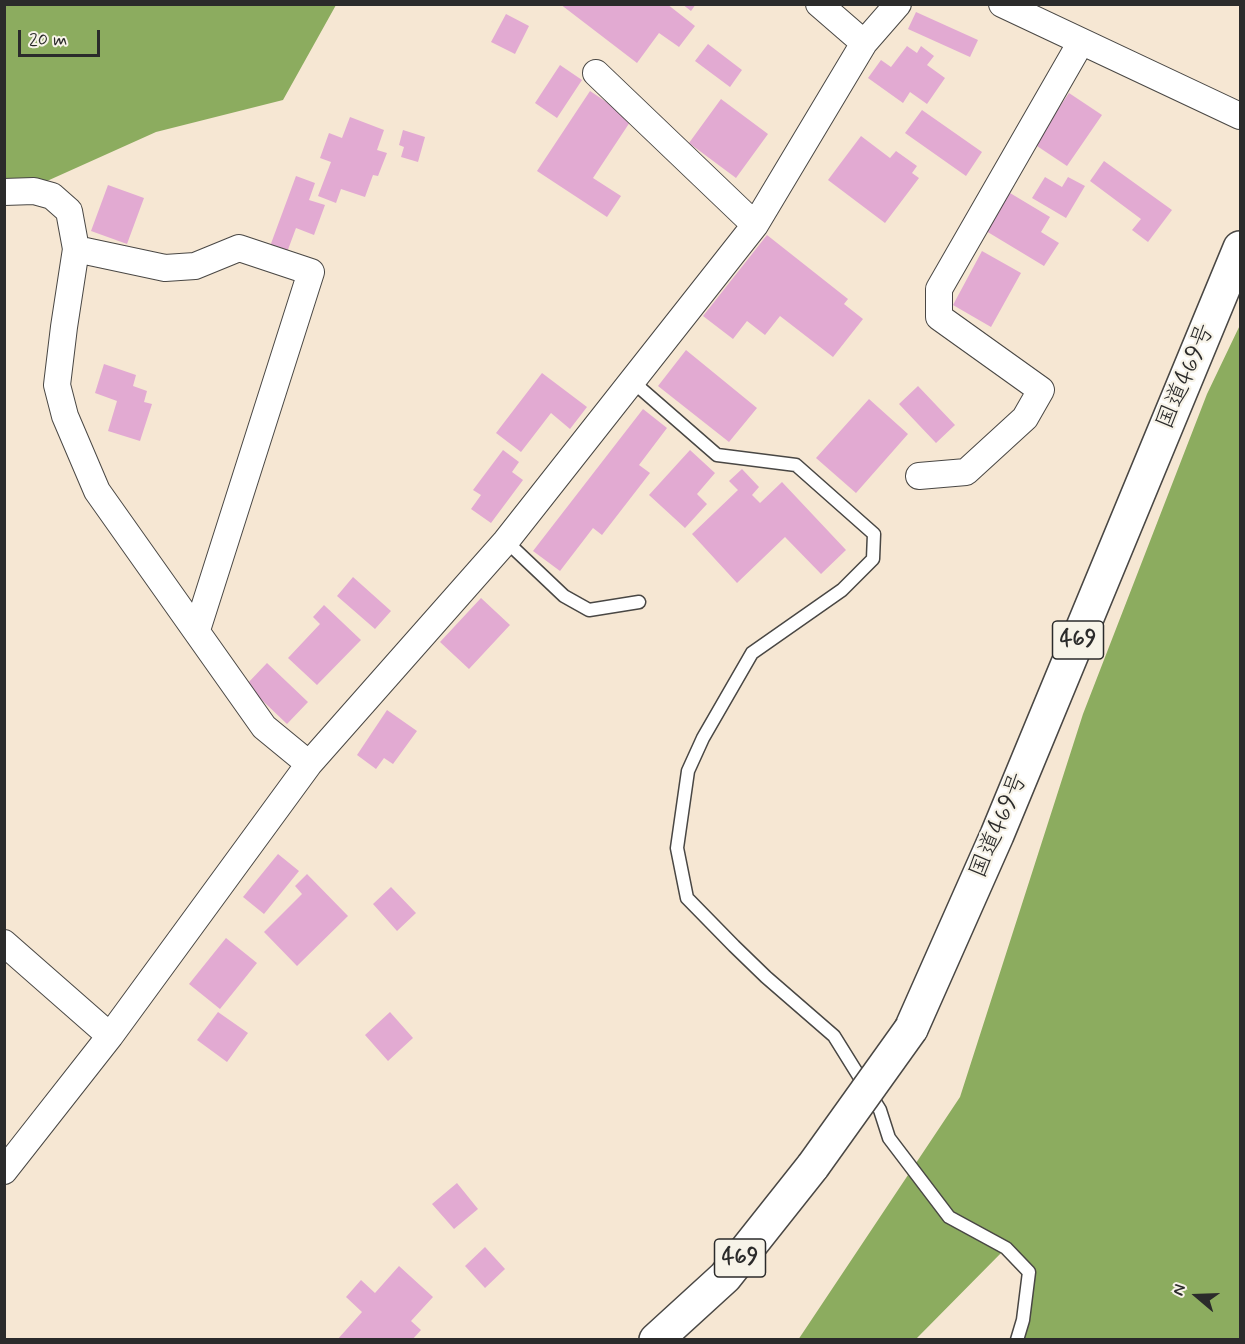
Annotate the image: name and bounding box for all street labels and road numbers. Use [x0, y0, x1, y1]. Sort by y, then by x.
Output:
street label: 国道469号 [1152, 320, 1222, 434]
road number: 469 [1052, 621, 1104, 659]
street label: 国道469号 [965, 769, 1035, 883]
road number: 469 [714, 1239, 766, 1277]

